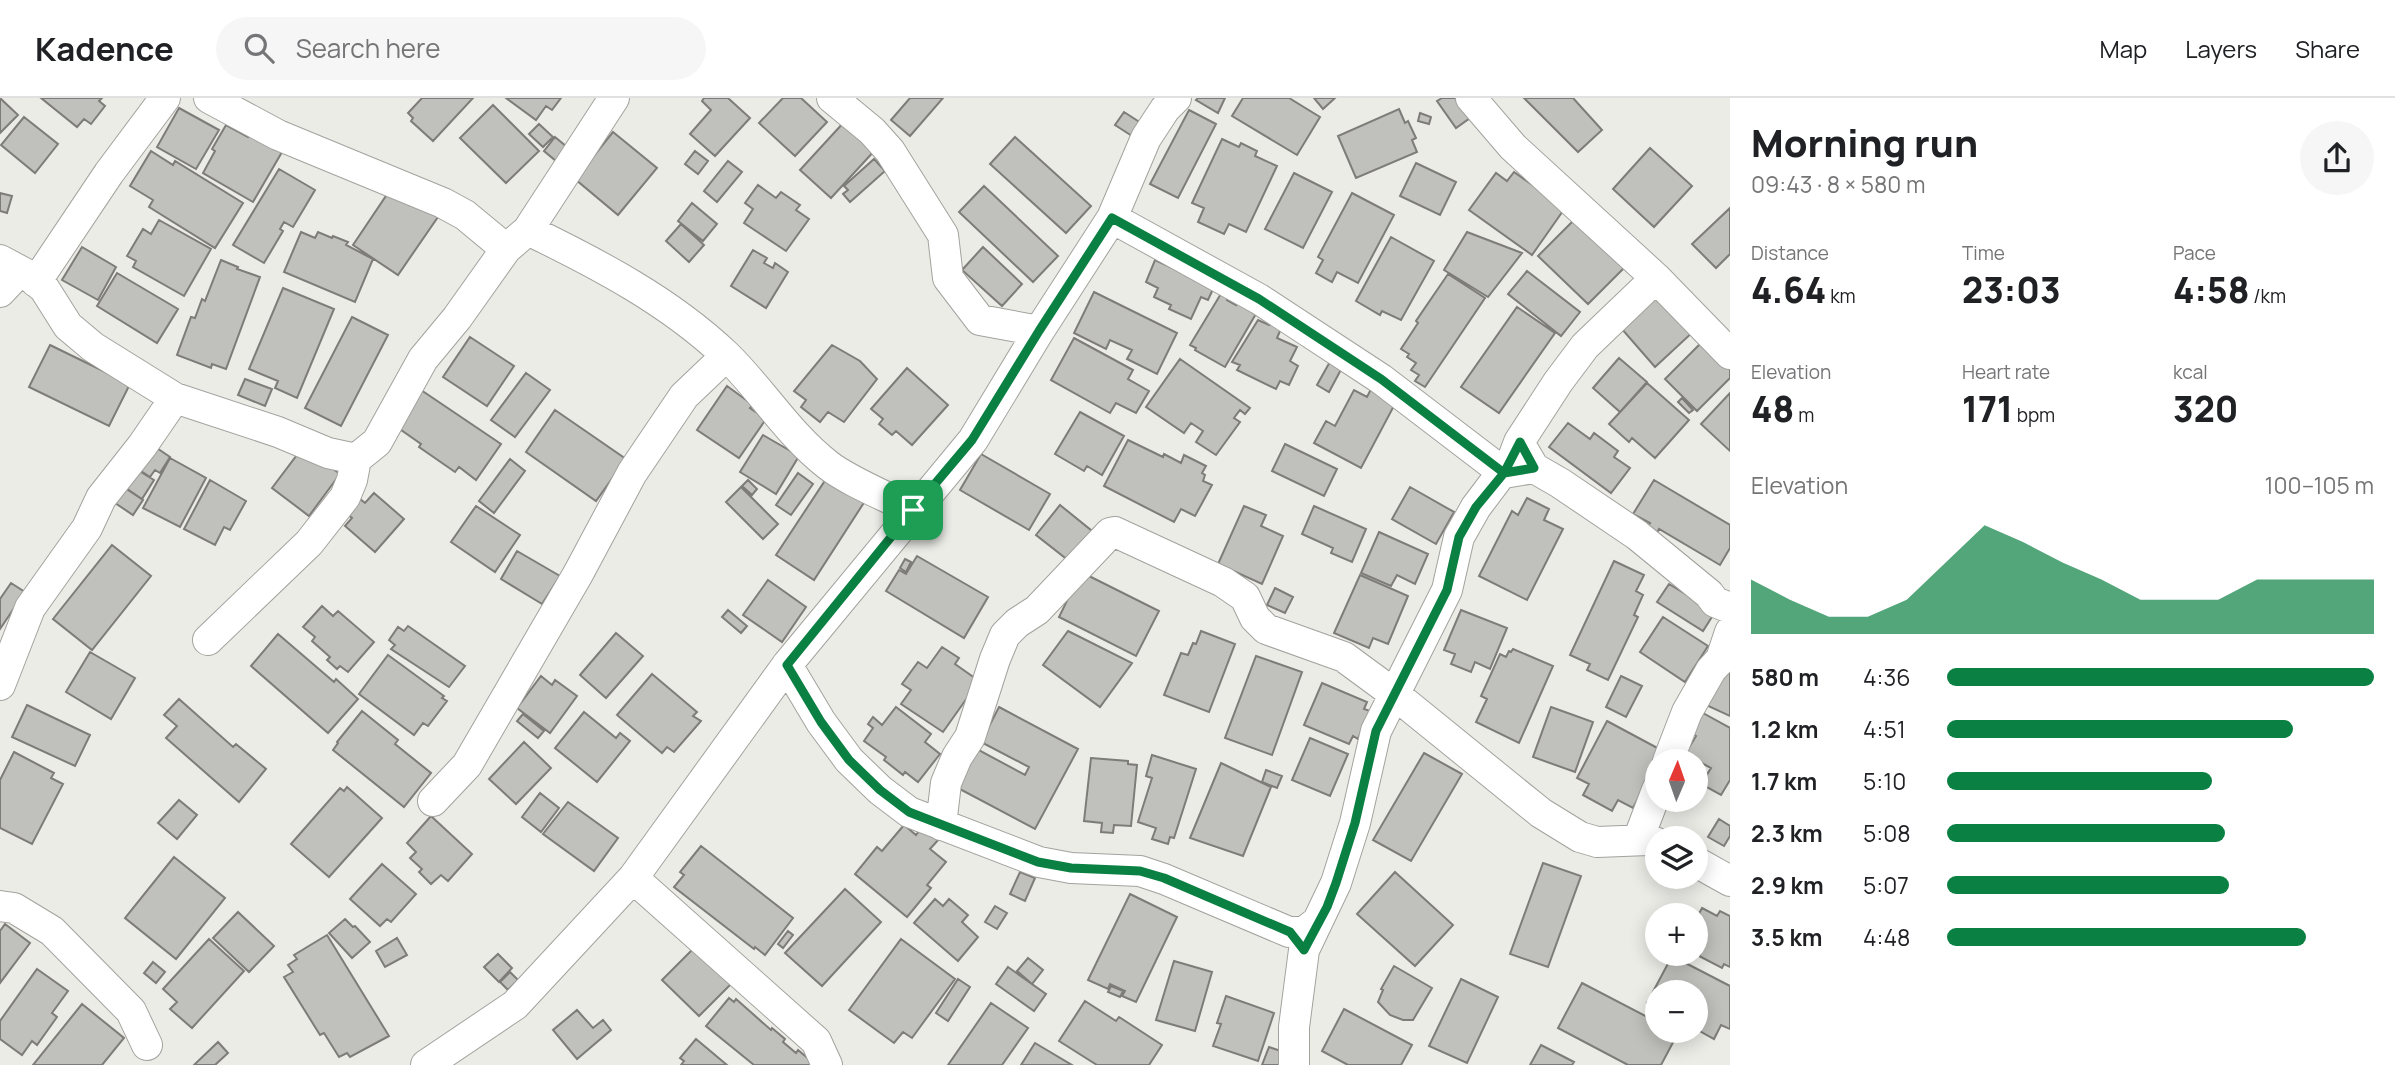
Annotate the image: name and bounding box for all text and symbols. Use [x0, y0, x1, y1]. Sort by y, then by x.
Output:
search box [216, 17, 706, 80]
text: Kadence [35, 26, 174, 71]
icon: search [240, 29, 278, 67]
text: Search here [296, 30, 440, 66]
text: Map [2100, 32, 2147, 65]
text: Layers [2185, 32, 2257, 65]
text: Share [2295, 32, 2360, 65]
text: Morning run [1751, 116, 1978, 168]
button: share [2300, 121, 2374, 195]
text: 09:43 · 8 × 580 m [1751, 168, 1925, 200]
text: Distance [1751, 240, 1829, 266]
text: Time [1962, 240, 2005, 266]
text: Pace [2173, 240, 2216, 266]
text: 4.64 [1751, 266, 1826, 314]
text: 23:03 [1962, 266, 2061, 314]
text: 4:58 [2173, 266, 2249, 314]
text: km [1826, 283, 1856, 309]
text: /km [2249, 283, 2286, 309]
text: Elevation [1751, 359, 1831, 385]
text: Heart rate [1962, 359, 2050, 385]
text: kcal [2173, 359, 2208, 385]
text: 48 [1751, 385, 1794, 433]
text: 171 [1962, 385, 2013, 433]
text: 320 [2173, 385, 2238, 433]
text: m [1794, 402, 1814, 428]
text: bpm [2013, 402, 2055, 428]
text: Elevation [1751, 469, 1848, 501]
text: 100–105 m [2265, 469, 2374, 501]
pin [883, 480, 943, 540]
icon: arrive [894, 491, 932, 529]
text: 580 m [1751, 661, 1819, 693]
text: 4:36 [1863, 661, 1910, 693]
text: 1.2 km [1751, 713, 1818, 745]
text: 4:51 [1863, 713, 1906, 745]
north arrow [1645, 749, 1708, 812]
map controls [1645, 749, 1708, 1043]
text: 1.7 km [1751, 765, 1817, 797]
text: 5:10 [1863, 765, 1906, 797]
text: 2.3 km [1751, 817, 1823, 849]
text: 5:08 [1863, 817, 1911, 849]
button: layers [1645, 826, 1708, 889]
text: 2.9 km [1751, 869, 1824, 901]
text: 5:07 [1863, 869, 1909, 901]
button: + [1645, 903, 1708, 966]
text: 3.5 km [1751, 921, 1822, 953]
text: 4:48 [1863, 921, 1910, 953]
button: − [1645, 980, 1708, 1043]

